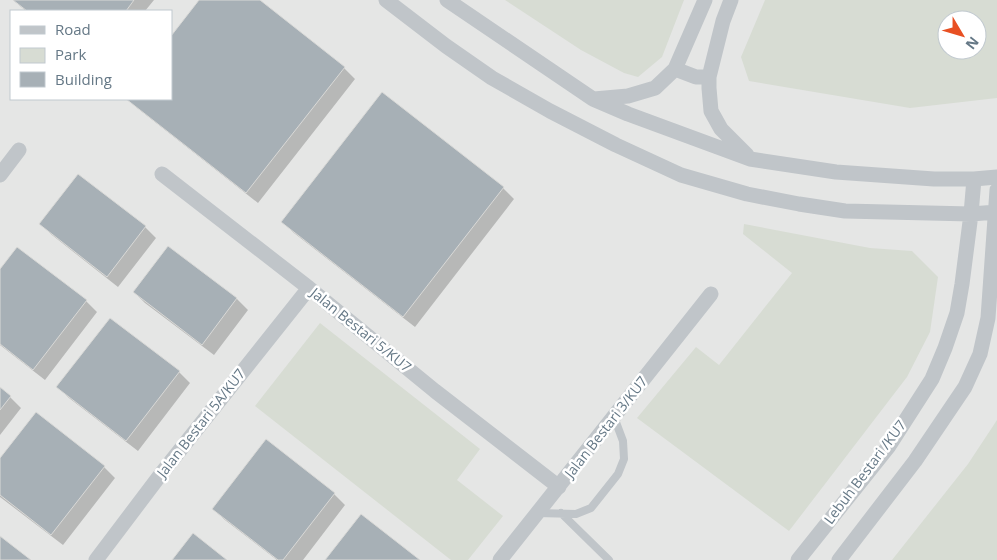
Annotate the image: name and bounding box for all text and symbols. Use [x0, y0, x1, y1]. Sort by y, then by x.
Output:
legend [10, 10, 172, 100]
north arrow [937, 10, 987, 60]
text: Road [55, 19, 91, 39]
text: N [962, 33, 984, 54]
text: Park [55, 44, 86, 64]
text: Building [55, 69, 112, 89]
street label: Jalan Bestari 5/KU7 [306, 282, 416, 376]
street label: Jalan Bestari 5A/KU7 [151, 364, 249, 483]
street label: Jalan Bestari 3/KU7 [559, 372, 651, 483]
street label: Lebuh Bestari /KU7 [819, 416, 910, 528]

